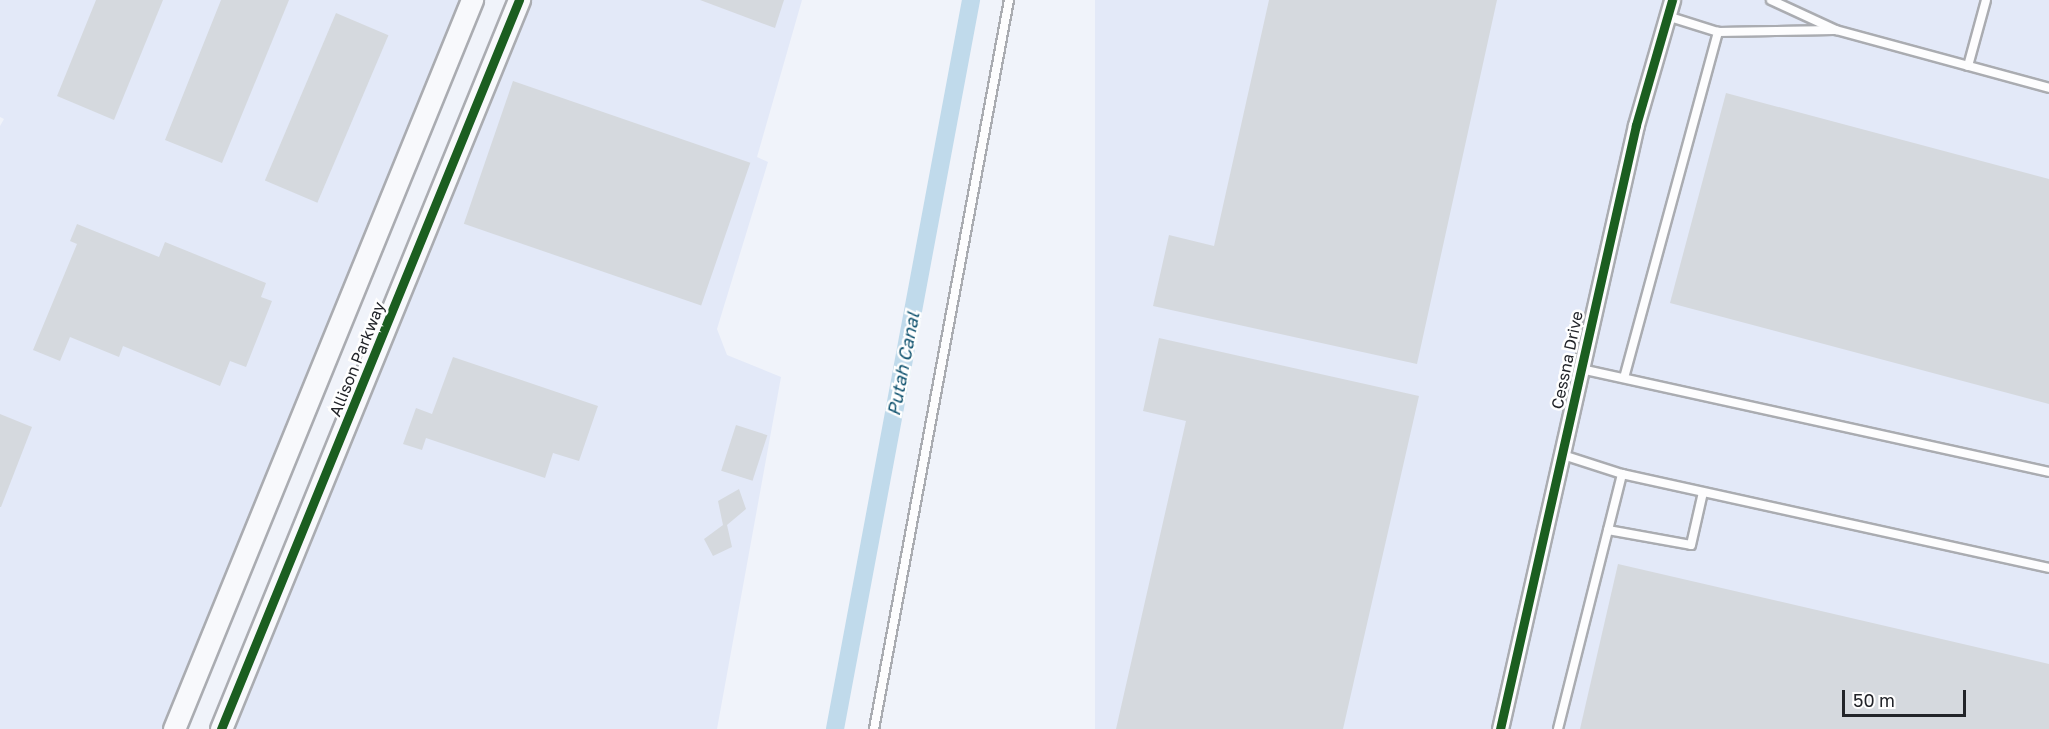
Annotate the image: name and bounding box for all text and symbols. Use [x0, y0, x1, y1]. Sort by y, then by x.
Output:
street label: Allison Parkway [325, 299, 389, 419]
street label: Cessna Drive [1547, 309, 1587, 411]
water label: Putah Canal [882, 310, 924, 418]
scale bar [1845, 678, 1970, 716]
text: 50 m [1853, 689, 1895, 711]

